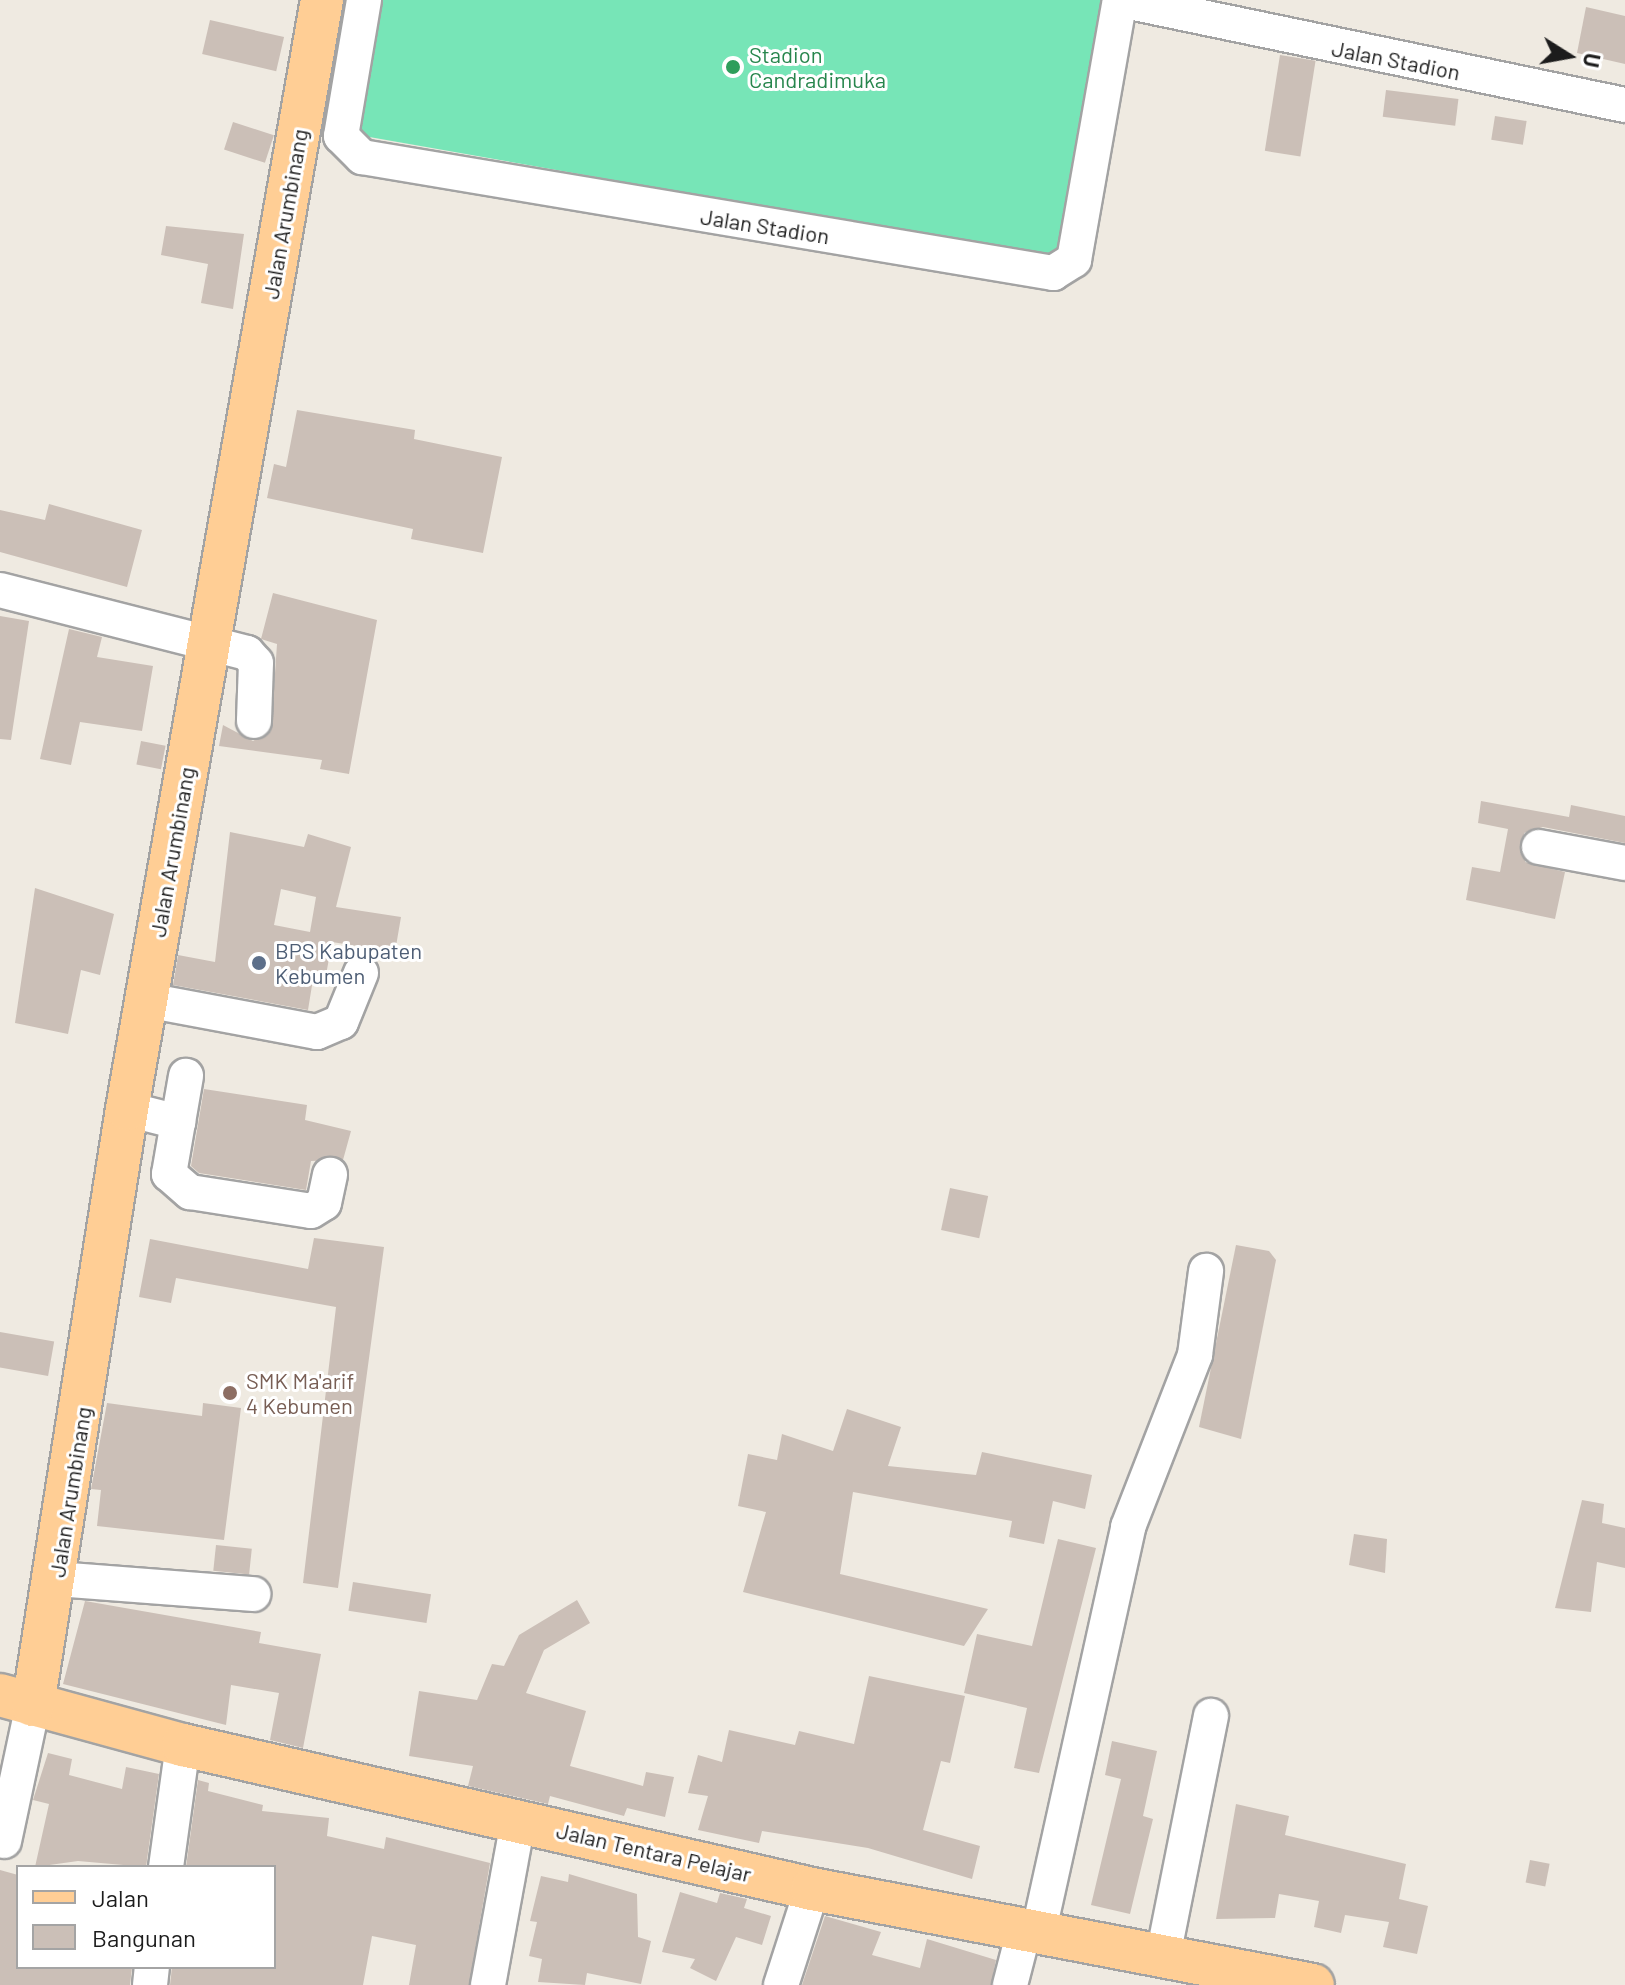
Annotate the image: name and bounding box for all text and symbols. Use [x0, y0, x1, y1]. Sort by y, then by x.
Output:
north arrow [1529, 16, 1609, 96]
street label: Jalan Stadion [1330, 35, 1462, 85]
place label: Stadion Candradimuka [749, 41, 886, 92]
text: U [1578, 51, 1607, 70]
marker: Stadion Candradimuka [724, 58, 742, 76]
street label: Jalan Arumbinang [257, 127, 313, 301]
street label: Jalan Stadion [699, 203, 831, 249]
street label: Jalan Arumbinang [144, 765, 200, 939]
place label: BPS Kabupaten Kebumen [275, 937, 422, 988]
marker: BPS Kabupaten Kebumen [250, 954, 268, 972]
place label: SMK Ma'arif 4 Kebumen [246, 1367, 354, 1418]
marker: SMK Ma'arif 4 Kebumen [221, 1384, 239, 1402]
street label: Jalan Arumbinang [43, 1405, 97, 1579]
street label: Jalan Tentara Pelajar [554, 1817, 754, 1887]
legend [16, 1865, 276, 1969]
text: Jalan [92, 1883, 149, 1912]
text: Bangunan [92, 1923, 196, 1952]

